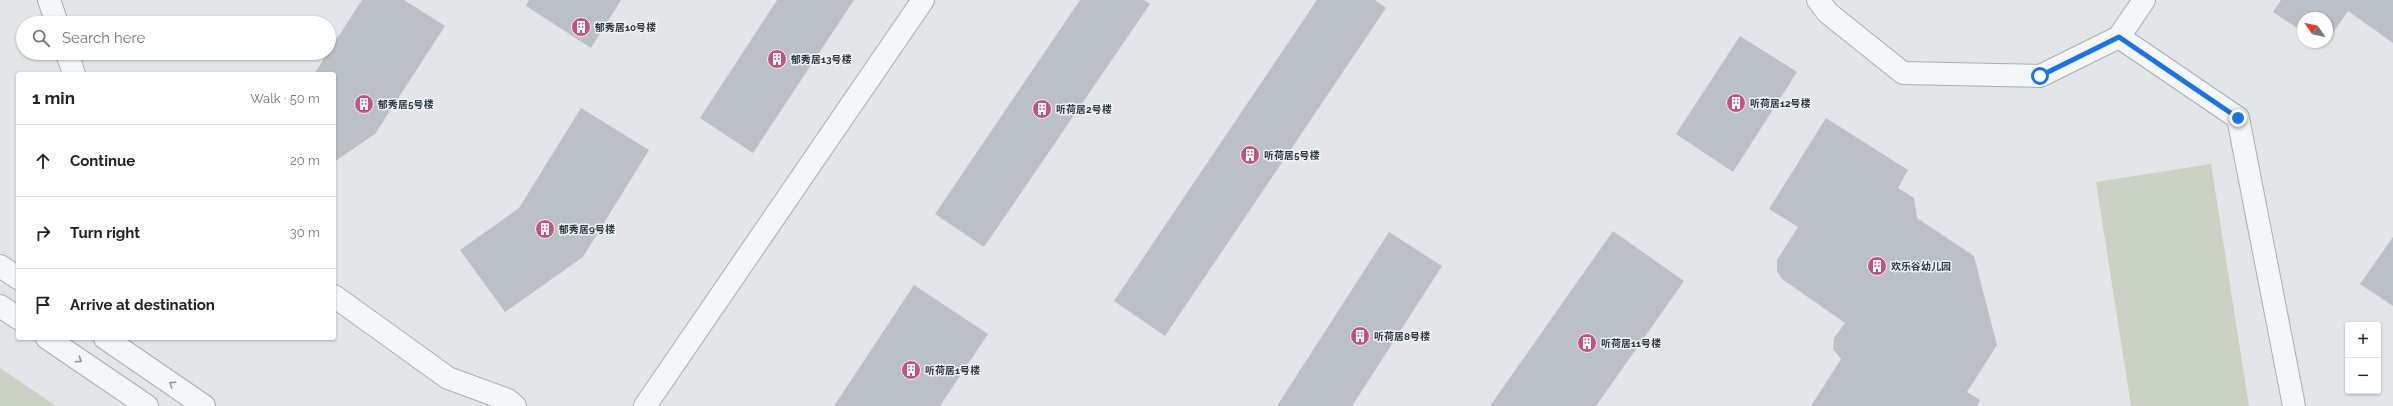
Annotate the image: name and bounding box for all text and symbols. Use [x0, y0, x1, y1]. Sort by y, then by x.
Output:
north arrow [2297, 12, 2333, 48]
search box [16, 16, 336, 60]
building icon: 郁秀居10号楼 [570, 16, 592, 38]
place label: 郁秀居10号楼 [594, 22, 656, 33]
icon: search [30, 27, 52, 49]
text: Search here [62, 29, 145, 47]
building icon: 郁秀居13号楼 [766, 48, 788, 70]
place label: 郁秀居13号楼 [790, 54, 852, 65]
route start [2031, 67, 2049, 85]
text: 1 min [32, 88, 75, 108]
text: Walk · 50 m [250, 91, 320, 106]
building icon: 听荷居12号楼 [1725, 92, 1747, 114]
building icon: 郁秀居5号楼 [353, 93, 375, 115]
building icon: 听荷居2号楼 [1031, 98, 1053, 120]
place label: 听荷居12号楼 [1750, 98, 1811, 109]
place label: 郁秀居5号楼 [377, 99, 434, 110]
place label: 听荷居2号楼 [1056, 104, 1112, 115]
route end [2229, 109, 2247, 127]
building icon: 听荷居5号楼 [1239, 144, 1261, 166]
icon: ahead [32, 150, 54, 172]
place label: 听荷居5号楼 [1264, 150, 1320, 161]
text: Continue [70, 152, 135, 170]
text: 20 m [290, 153, 320, 168]
building icon: 郁秀居9号楼 [534, 218, 556, 240]
icon: right [32, 222, 54, 244]
text: Turn right [70, 224, 140, 242]
place label: 郁秀居9号楼 [558, 224, 615, 235]
text: 30 m [290, 225, 320, 240]
building icon: 欢乐谷幼儿园 [1866, 255, 1888, 277]
place label: 欢乐谷幼儿园 [1891, 260, 1951, 272]
icon: arrive [32, 294, 54, 316]
text: Arrive at destination [70, 296, 215, 314]
map controls [2345, 322, 2381, 394]
button: + [2345, 322, 2381, 358]
building icon: 听荷居8号楼 [1349, 325, 1371, 347]
place label: 听荷居8号楼 [1374, 331, 1430, 342]
building icon: 听荷居11号楼 [1576, 332, 1598, 354]
place label: 听荷居11号楼 [1601, 338, 1661, 349]
one-way arrow [75, 355, 82, 363]
button: − [2345, 358, 2381, 394]
building icon: 听荷居1号楼 [900, 359, 922, 381]
place label: 听荷居1号楼 [925, 365, 980, 376]
one-way arrow [169, 381, 176, 389]

